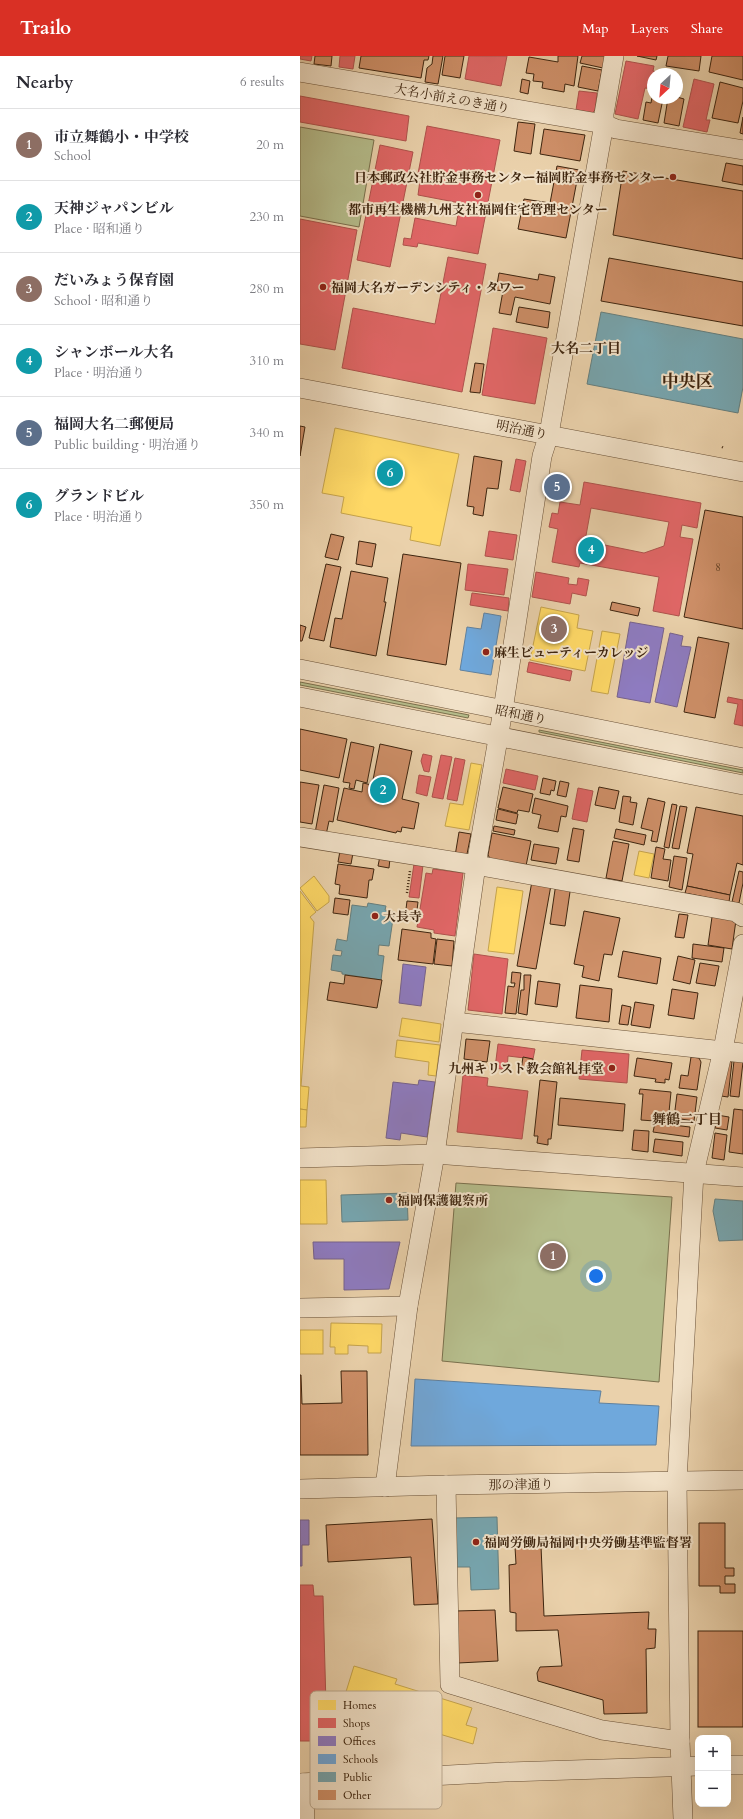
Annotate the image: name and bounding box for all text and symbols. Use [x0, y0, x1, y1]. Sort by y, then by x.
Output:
text: Trailo [20, 15, 71, 41]
text: Map [582, 19, 609, 38]
text: Layers [631, 19, 669, 38]
text: Share [691, 19, 723, 38]
north arrow [647, 68, 683, 104]
text: Nearby [16, 71, 73, 94]
text: 6 results [240, 73, 284, 91]
street label: 大名小前えのき通り [393, 80, 511, 118]
text: 市立舞鶴小・中学校 [54, 127, 189, 147]
text: 1 [26, 136, 32, 154]
text: 20 m [256, 136, 284, 154]
text: School [54, 147, 91, 165]
place label: 日本郵政公社貯金事務センター福岡貯金事務センター [354, 169, 665, 187]
marker: 日本郵政公社貯金事務センター福岡貯金事務センター [668, 172, 678, 182]
marker: 都市再生機構九州支社福岡住宅管理センター [473, 190, 483, 200]
text: 天神ジャパンビル [54, 198, 174, 218]
place label: 都市再生機構九州支社福岡住宅管理センター [348, 201, 608, 219]
text: 2 [26, 208, 32, 226]
text: 230 m [250, 208, 284, 226]
text: Place · 昭和通り [54, 220, 145, 238]
text: だいみょう保育園 [54, 270, 174, 290]
place label: 福岡大名ガーデンシティ・タワー [331, 279, 524, 297]
text: 3 [26, 280, 32, 298]
text: 280 m [250, 280, 284, 298]
marker: 福岡大名ガーデンシティ・タワー [318, 282, 328, 292]
text: School · 昭和通り [54, 292, 153, 310]
district label: 大名二丁目 [551, 339, 621, 358]
text: シャンボール大名 [54, 342, 173, 362]
text: 4 [26, 352, 32, 370]
text: 310 m [250, 352, 284, 370]
text: Place · 明治通り [54, 364, 145, 382]
district label: 中央区 [662, 370, 713, 393]
text: 福岡大名二郵便局 [54, 414, 174, 434]
street label: 明治通り [495, 416, 549, 444]
text: 5 [26, 424, 32, 442]
text: 340 m [250, 424, 284, 442]
text: Public building · 明治通り [54, 436, 201, 454]
pin: 6 [377, 458, 403, 488]
pin: 5 [544, 472, 570, 502]
text: グランドビル [54, 486, 144, 506]
text: 6 [26, 496, 32, 514]
text: 350 m [250, 496, 284, 514]
text: Place · 明治通り [54, 508, 145, 526]
pin: 4 [578, 535, 604, 565]
house number: 8 [715, 560, 721, 575]
pin: 3 [541, 614, 567, 644]
place label: 麻生ビューティーカレッジ [494, 644, 649, 662]
marker: 麻生ビューティーカレッジ [481, 647, 491, 657]
street label: 昭和通り [494, 701, 548, 729]
pin: 2 [370, 775, 396, 805]
place label: 大長寺 [383, 908, 422, 926]
marker: 大長寺 [370, 911, 380, 921]
place label: 九州キリスト教会館礼拝堂 [448, 1060, 604, 1078]
marker: 九州キリスト教会館礼拝堂 [607, 1063, 617, 1073]
district label: 舞鶴二丁目 [652, 1110, 722, 1129]
place label: 福岡保護観察所 [397, 1192, 488, 1210]
marker: 福岡保護観察所 [384, 1195, 394, 1205]
pin: 1 [540, 1241, 566, 1271]
your location [586, 1266, 606, 1286]
street label: 那の津通り [488, 1475, 554, 1495]
place label: 福岡労働局福岡中央労働基準監督署 [484, 1534, 692, 1552]
marker: 福岡労働局福岡中央労働基準監督署 [471, 1537, 481, 1547]
legend [310, 1691, 442, 1809]
text: Homes [343, 1698, 376, 1713]
text: Shops [343, 1716, 370, 1731]
text: Offices [343, 1734, 376, 1749]
map controls [695, 1735, 731, 1807]
button: + [695, 1735, 731, 1771]
text: Schools [343, 1752, 378, 1767]
text: Public [343, 1770, 372, 1785]
button: − [695, 1771, 731, 1807]
text: Other [343, 1788, 372, 1803]

